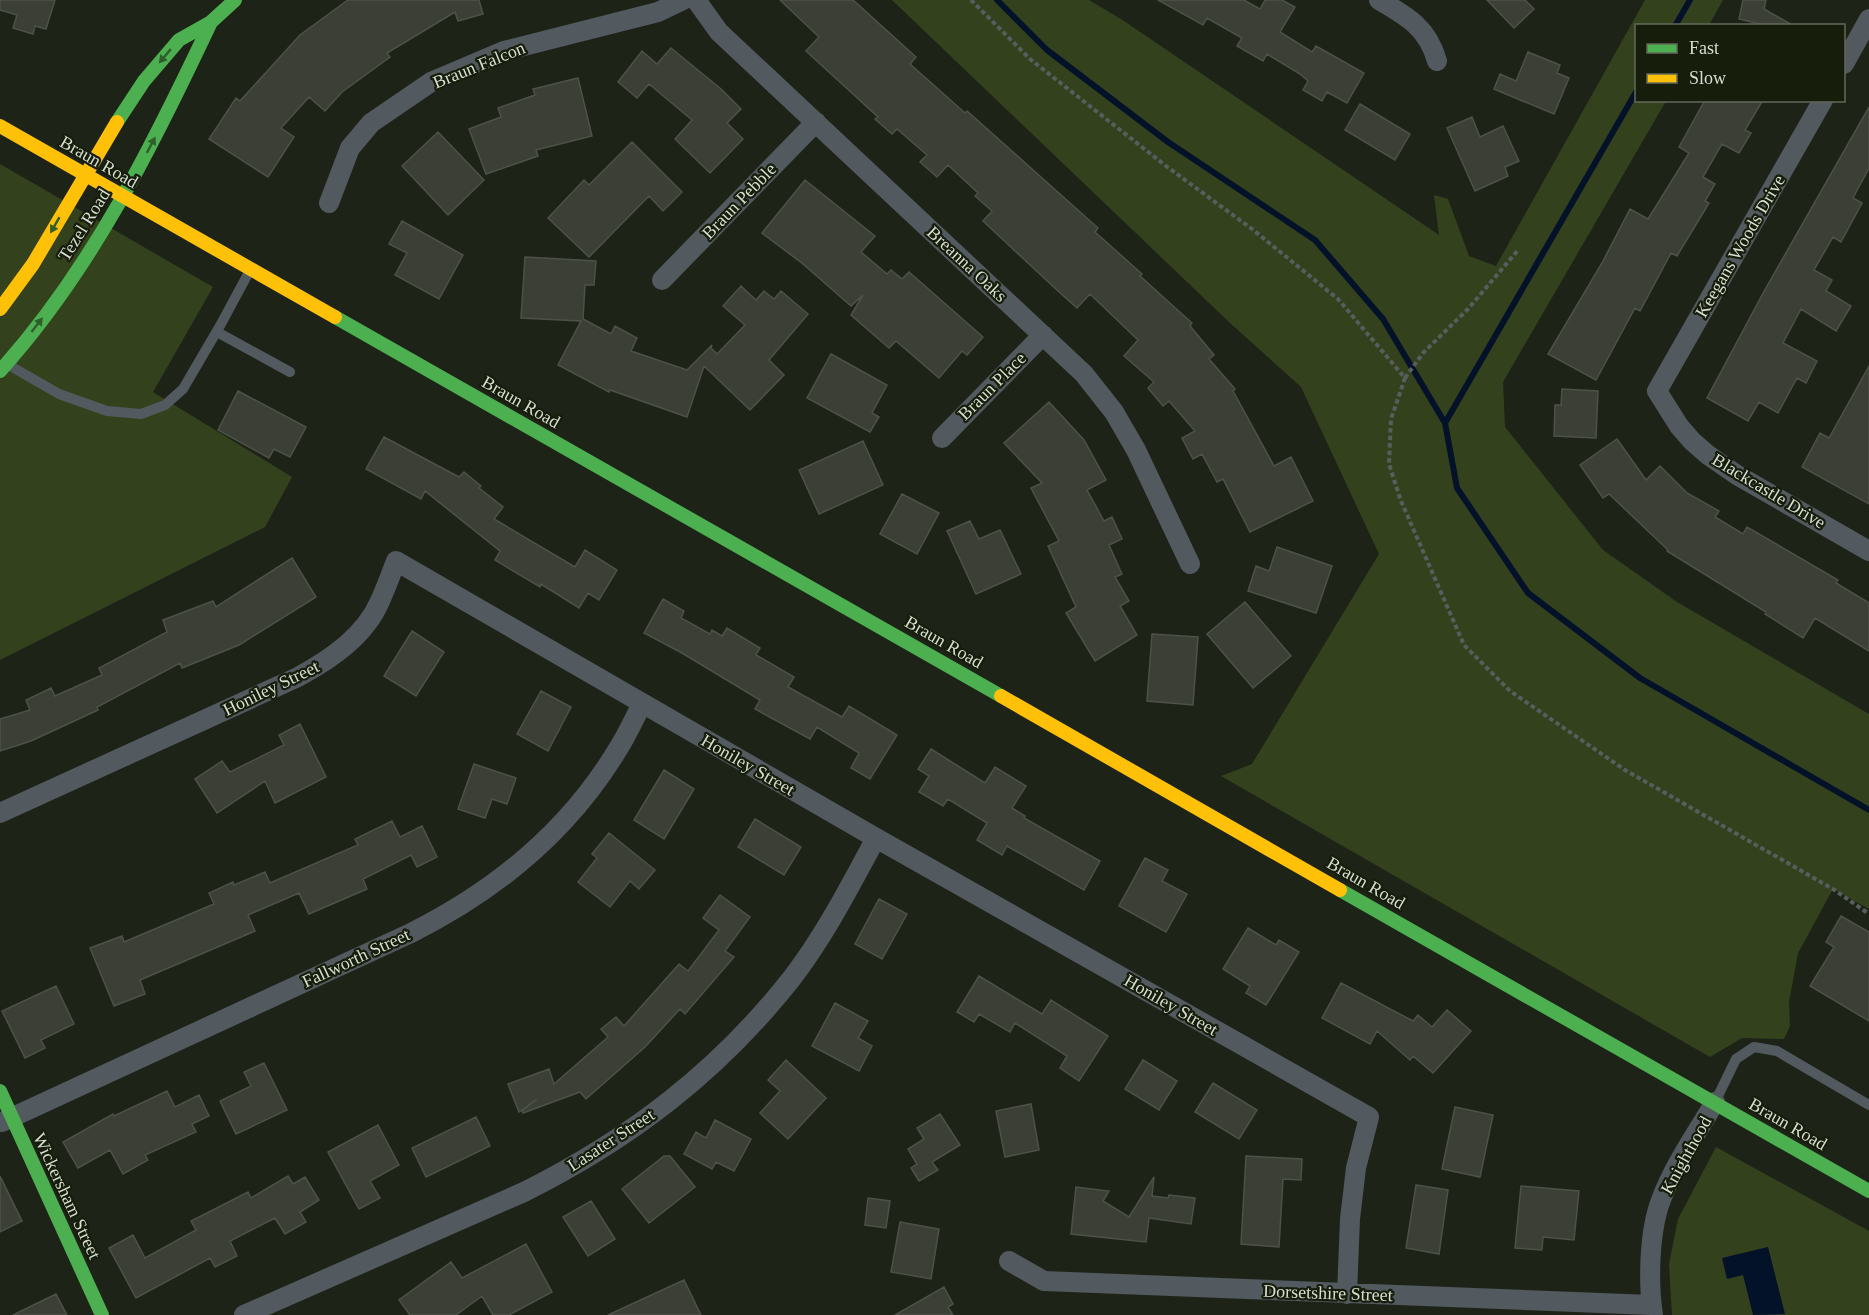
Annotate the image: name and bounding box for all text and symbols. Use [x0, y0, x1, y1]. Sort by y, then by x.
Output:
legend [1635, 24, 1845, 102]
street label: Braun Falcon [430, 37, 528, 93]
text: Fast [1689, 38, 1719, 58]
one-way arrow [159, 48, 172, 63]
text: Slow [1689, 68, 1726, 88]
street label: Braun Road [57, 132, 141, 192]
one-way arrow [146, 137, 156, 154]
street label: Braun Pebble [698, 159, 780, 243]
street label: Keegans Woods Drive [1691, 171, 1789, 321]
street label: Tezel Road [54, 185, 114, 265]
one-way arrow [50, 217, 61, 233]
street label: Breanna Oaks [923, 222, 1011, 306]
one-way arrow [30, 318, 43, 333]
street label: Braun Place [954, 348, 1030, 424]
street label: Braun Road [479, 372, 563, 432]
street label: Blackcastle Drive [1709, 449, 1829, 533]
street label: Braun Road [902, 612, 986, 672]
street label: Honiley Street [220, 656, 322, 720]
street label: Honiley Street [698, 730, 798, 800]
street label: Braun Road [1324, 853, 1408, 913]
street label: Fallworth Street [299, 924, 413, 992]
street label: Honiley Street [1121, 970, 1221, 1040]
street label: Braun Road [1746, 1094, 1830, 1154]
street label: Lasater Street [564, 1105, 658, 1175]
street label: Knighthood [1656, 1113, 1716, 1197]
street label: Wickersham Street [29, 1130, 105, 1262]
street label: Dorsetshire Street [1263, 1281, 1393, 1305]

